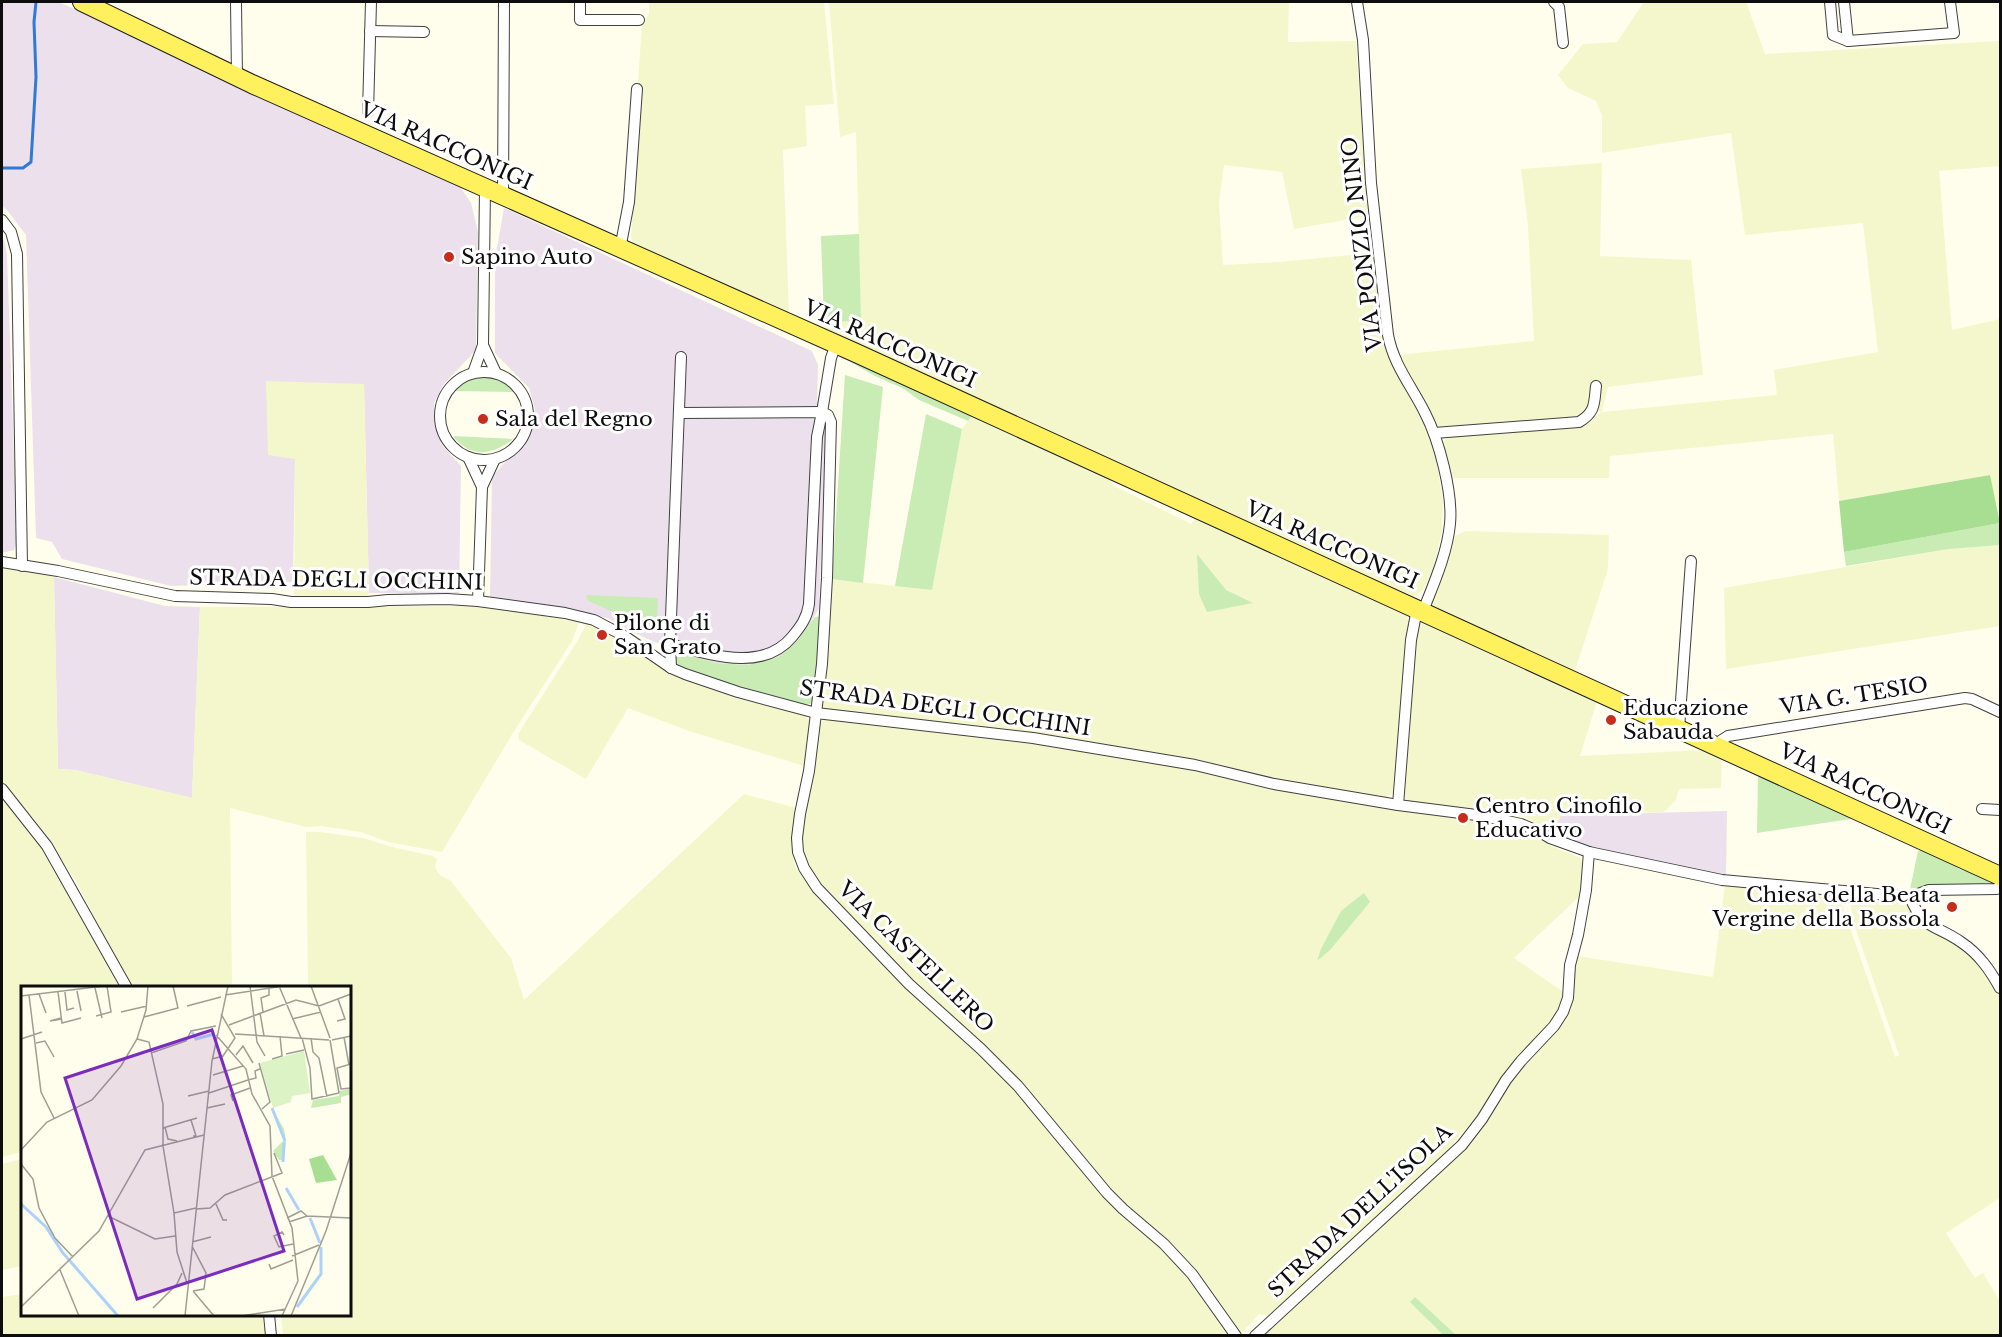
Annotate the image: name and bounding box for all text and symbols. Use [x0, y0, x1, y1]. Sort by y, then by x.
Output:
street label: VIA RACCONIGI [355, 96, 537, 196]
street label: VIA PONZIO NINO [1336, 135, 1388, 354]
place label: Sapino Auto [461, 244, 593, 270]
marker: Sapino Auto [442, 250, 456, 264]
street label: VIA RACCONIGI [799, 294, 981, 394]
place label: Sala del Regno [495, 406, 653, 432]
marker: Sala del Regno [476, 412, 490, 426]
street label: VIA RACCONIGI [1241, 495, 1423, 595]
street label: STRADA DEGLI OCCHINI [189, 564, 483, 596]
place label: Pilone di San Grato [614, 610, 721, 660]
marker: Pilone di San Grato [595, 628, 609, 642]
street label: VIA G. TESIO [1777, 671, 1930, 721]
street label: STRADA DEGLI OCCHINI [798, 675, 1092, 741]
place label: Educazione Sabauda [1623, 695, 1748, 745]
marker: Educazione Sabauda [1604, 713, 1618, 727]
street label: VIA RACCONIGI [1774, 737, 1955, 840]
place label: Centro Cinofilo Educativo [1475, 793, 1642, 843]
marker: Centro Cinofilo Educativo [1456, 811, 1470, 825]
street label: VIA CASTELLERO [832, 875, 999, 1038]
place label: Chiesa della Beata Vergine della Bossola [1712, 882, 1940, 932]
marker: Chiesa della Beata Vergine della Bossola [1945, 900, 1959, 914]
inset map [21, 986, 351, 1316]
street label: STRADA DELL'ISOLA [1263, 1118, 1458, 1303]

